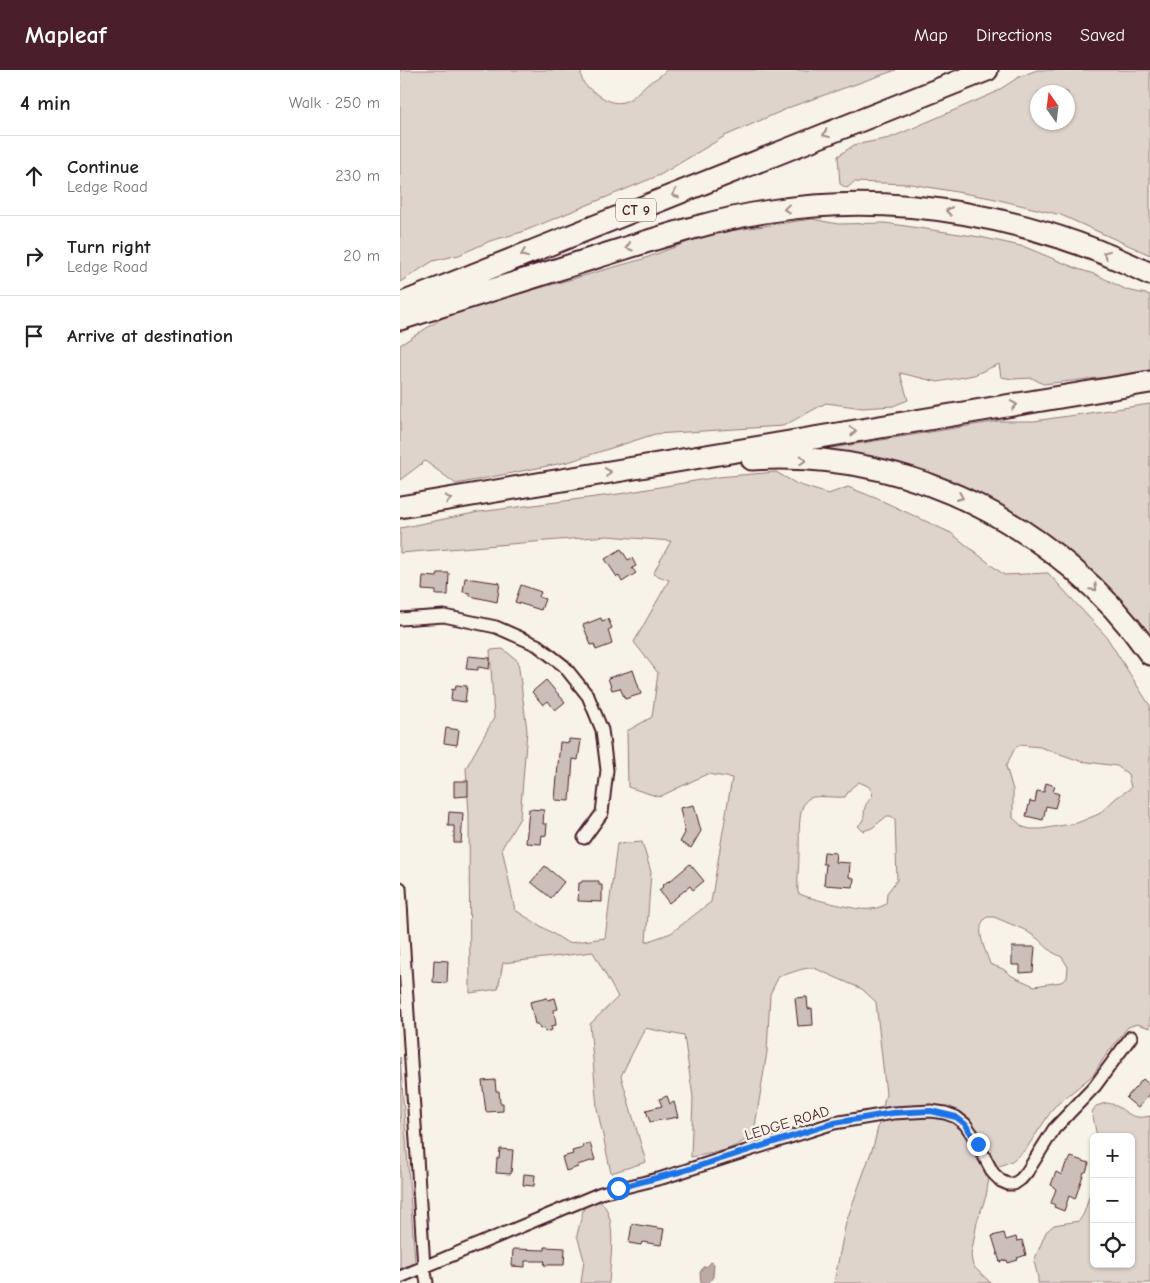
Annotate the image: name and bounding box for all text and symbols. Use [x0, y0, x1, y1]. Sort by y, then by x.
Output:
text: Mapleaf [25, 21, 106, 49]
text: Map [914, 25, 948, 46]
text: Directions [976, 25, 1052, 46]
text: Saved [1080, 25, 1125, 46]
north arrow [1030, 85, 1075, 130]
text: 4 min [20, 91, 71, 115]
text: Walk · 250 m [289, 94, 380, 112]
one-way arrow [823, 128, 831, 138]
text: Continue [67, 156, 139, 178]
icon: ahead [20, 162, 48, 190]
text: 230 m [335, 167, 380, 185]
text: Ledge Road [67, 178, 148, 196]
one-way arrow [672, 188, 680, 198]
road number: CT 9 [616, 198, 656, 222]
one-way arrow [783, 203, 791, 214]
one-way arrow [945, 206, 953, 217]
text: Turn right [67, 236, 151, 258]
one-way arrow [626, 241, 634, 251]
icon: right [20, 242, 48, 270]
text: 20 m [343, 247, 380, 265]
one-way arrow [521, 248, 529, 258]
one-way arrow [1102, 249, 1110, 259]
text: Ledge Road [67, 258, 148, 276]
icon: arrive [20, 322, 48, 350]
text: Arrive at destination [67, 325, 233, 347]
one-way arrow [1009, 400, 1018, 410]
one-way arrow [849, 427, 858, 437]
one-way arrow [799, 454, 807, 465]
one-way arrow [605, 467, 613, 478]
one-way arrow [955, 491, 964, 501]
one-way arrow [444, 494, 452, 504]
one-way arrow [1088, 582, 1097, 591]
street label: LEDGE ROAD [743, 1102, 831, 1144]
route end [967, 1133, 990, 1156]
map controls [1090, 1133, 1135, 1268]
button: + [1090, 1133, 1135, 1178]
route start [607, 1177, 630, 1200]
button: − [1090, 1178, 1135, 1223]
button: locate [1090, 1223, 1135, 1268]

